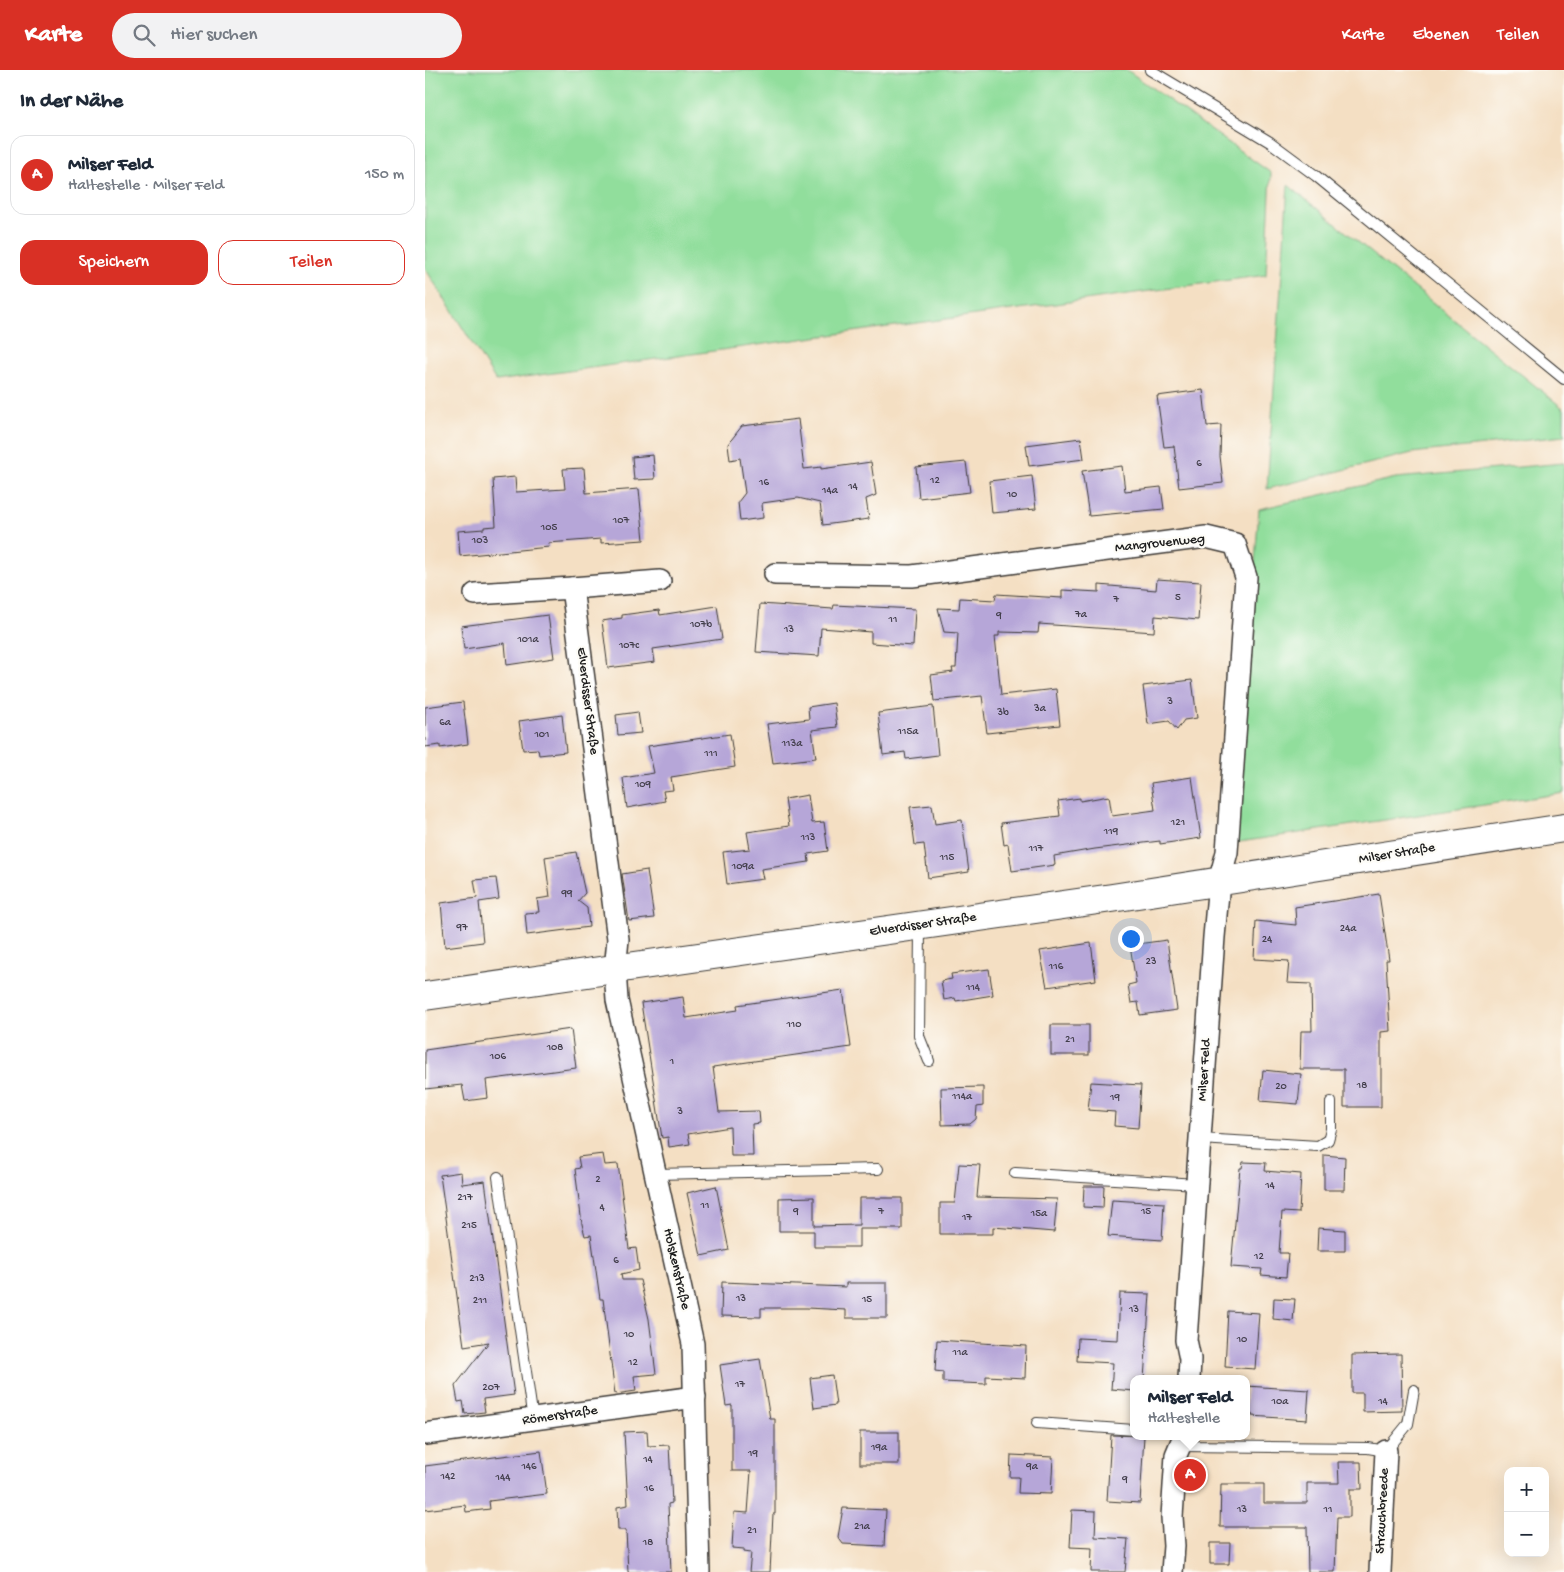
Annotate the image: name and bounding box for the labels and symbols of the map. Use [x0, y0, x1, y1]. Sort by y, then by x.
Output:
house number: 6 [1196, 458, 1202, 470]
house number: 12 [929, 475, 941, 487]
house number: 16 [758, 477, 769, 489]
house number: 14 [847, 481, 859, 493]
house number: 14a [821, 485, 839, 497]
house number: 10 [1006, 489, 1017, 501]
house number: 107 [612, 515, 629, 527]
house number: 105 [540, 522, 557, 534]
street label: Mangrovenweg [1114, 531, 1206, 557]
house number: 103 [471, 535, 488, 547]
house number: 5 [1175, 592, 1181, 604]
house number: 7 [1112, 594, 1119, 606]
house number: 7a [1074, 609, 1088, 621]
house number: 9 [995, 610, 1002, 622]
house number: 11 [888, 614, 897, 626]
house number: 107b [689, 619, 712, 631]
house number: 13 [783, 624, 794, 636]
house number: 101a [516, 634, 540, 646]
house number: 107c [618, 640, 640, 652]
street label: Elverdisser Straße [572, 646, 602, 756]
house number: 3 [1166, 696, 1173, 708]
house number: 3a [1033, 703, 1047, 715]
house number: 3b [996, 707, 1009, 719]
house number: 6a [439, 717, 452, 729]
house number: 115a [897, 726, 919, 738]
house number: 101 [533, 729, 550, 741]
house number: 113a [781, 738, 803, 750]
house number: 111 [703, 748, 718, 760]
house number: 109 [634, 779, 652, 791]
house number: 121 [1170, 817, 1185, 829]
house number: 119 [1103, 826, 1119, 838]
house number: 113 [800, 832, 816, 844]
street label: Milser Straße [1358, 839, 1437, 868]
house number: 117 [1028, 843, 1044, 855]
house number: 115 [939, 852, 955, 864]
house number: 109a [731, 861, 755, 873]
house number: 99 [560, 888, 573, 900]
street label: Elverdisser Straße [868, 909, 978, 941]
house number: 97 [455, 922, 468, 934]
house number: 24a [1340, 923, 1357, 935]
your location [1118, 926, 1144, 952]
house number: 24 [1262, 934, 1273, 946]
house number: 23 [1145, 956, 1157, 968]
house number: 116 [1048, 961, 1064, 973]
house number: 114 [965, 982, 981, 994]
house number: 110 [785, 1019, 802, 1031]
house number: 21 [1065, 1034, 1075, 1046]
street label: Milser Feld [1194, 1037, 1216, 1102]
house number: 108 [546, 1042, 563, 1054]
house number: 106 [489, 1051, 507, 1063]
house number: 1 [669, 1056, 674, 1068]
house number: 18 [1356, 1080, 1367, 1092]
house number: 20 [1275, 1081, 1287, 1093]
house number: 114a [951, 1091, 973, 1103]
house number: 19 [1109, 1092, 1120, 1104]
house number: 3 [676, 1106, 683, 1118]
house number: 2 [595, 1174, 601, 1186]
house number: 14 [1264, 1180, 1276, 1192]
house number: 217 [457, 1192, 473, 1204]
house number: 11 [700, 1200, 709, 1212]
house number: 4 [599, 1202, 605, 1214]
house number: 9 [792, 1206, 799, 1218]
house number: 7 [877, 1206, 884, 1218]
house number: 15 [1140, 1206, 1151, 1218]
house number: 15a [1030, 1208, 1048, 1220]
house number: 17 [961, 1212, 972, 1224]
house number: 215 [461, 1220, 477, 1232]
street label: Holskenstraße [658, 1227, 694, 1312]
house number: 12 [1253, 1251, 1265, 1263]
house number: 6 [613, 1255, 619, 1267]
house number: 213 [469, 1273, 485, 1285]
house number: 13 [735, 1293, 746, 1305]
house number: 15 [861, 1294, 872, 1306]
house number: 211 [473, 1295, 487, 1307]
house number: 13 [1128, 1304, 1139, 1316]
house number: 10 [623, 1329, 634, 1341]
house number: 10 [1236, 1334, 1247, 1346]
house number: 11a [952, 1347, 968, 1359]
house number: 12 [627, 1357, 639, 1369]
house number: 17 [734, 1379, 745, 1391]
house number: 207 [482, 1382, 500, 1394]
house number: 10a [1271, 1396, 1289, 1408]
house number: 14 [1377, 1396, 1389, 1408]
street label: Römerstraße [521, 1402, 600, 1430]
house number: 19a [870, 1442, 888, 1454]
house number: 19 [747, 1448, 758, 1460]
house number: 14 [642, 1454, 654, 1466]
pin: A [1174, 1456, 1206, 1494]
house number: 146 [520, 1461, 537, 1473]
house number: 9a [1025, 1461, 1039, 1473]
street label: Strauchbreede [1372, 1467, 1394, 1554]
house number: 142 [439, 1471, 456, 1483]
house number: 144 [495, 1472, 511, 1484]
house number: 9 [1121, 1474, 1128, 1486]
house number: 16 [643, 1483, 654, 1495]
house number: 13 [1236, 1504, 1247, 1516]
house number: 11 [1323, 1504, 1332, 1516]
house number: 21a [854, 1521, 871, 1533]
house number: 21 [747, 1525, 757, 1537]
house number: 18 [642, 1537, 653, 1549]

